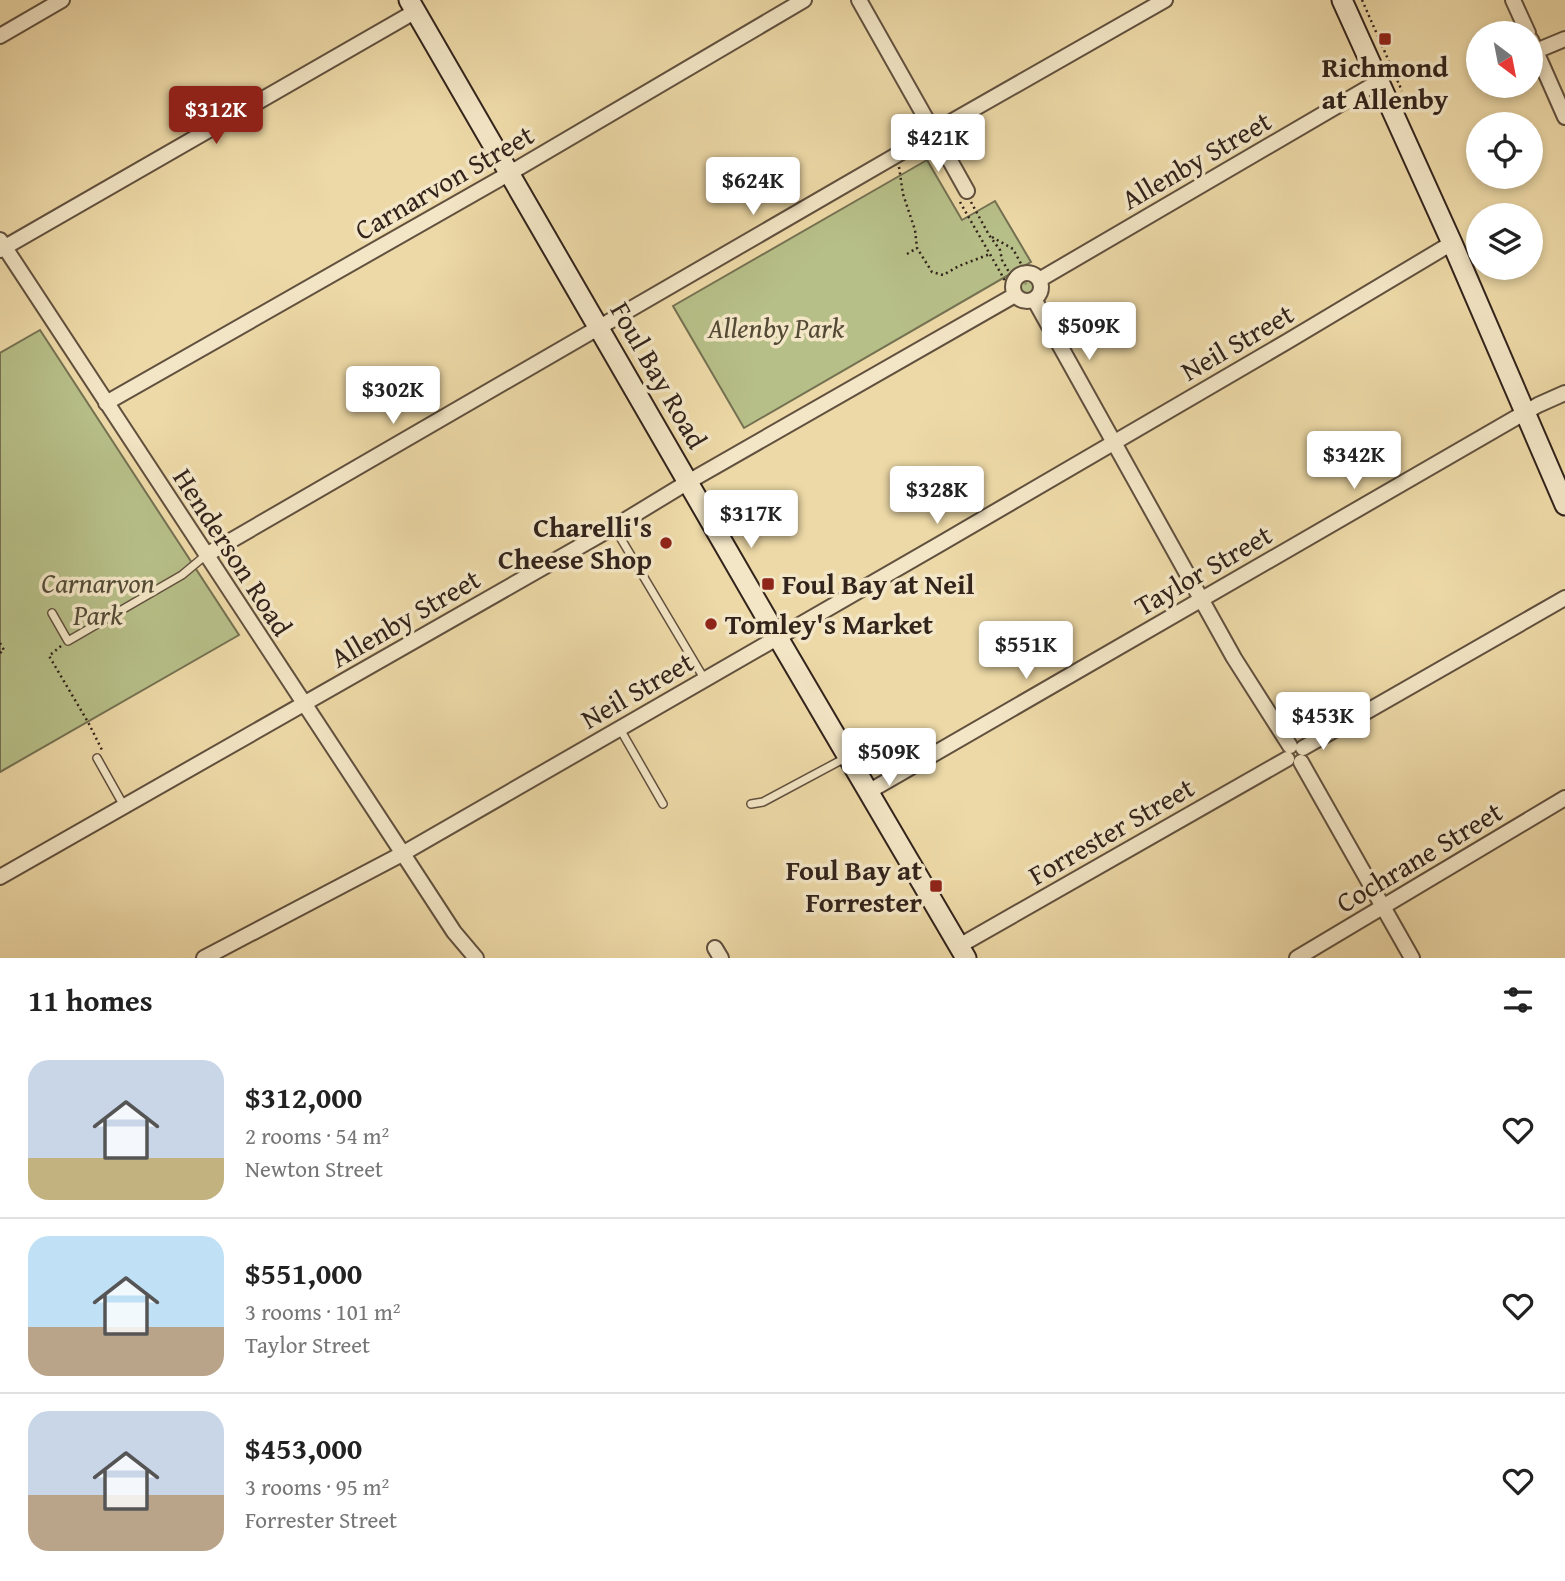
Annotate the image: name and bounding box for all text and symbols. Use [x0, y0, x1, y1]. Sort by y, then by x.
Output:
north arrow [1466, 21, 1544, 98]
map controls [1466, 21, 1543, 280]
marker: Richmond at Allenby [1377, 31, 1393, 47]
place label: Richmond at Allenby [1322, 46, 1449, 119]
pin: $312K [167, 86, 265, 146]
text: $312K [185, 92, 247, 125]
street label: Allenby Street [1113, 100, 1278, 219]
button: locate [1466, 112, 1543, 189]
street label: Carnarvon Street [347, 114, 541, 250]
pin: $421K [889, 114, 987, 174]
text: $421K [907, 120, 969, 153]
pin: $624K [704, 158, 802, 217]
text: $624K [722, 163, 784, 196]
button: layers [1466, 203, 1543, 280]
street label: Neil Street [1173, 293, 1301, 390]
street label: Foul Bay Road [601, 294, 718, 456]
pin: $509K [1040, 302, 1138, 362]
park label: Allenby Park [707, 307, 845, 348]
text: $509K [1058, 308, 1120, 341]
pin: $302K [344, 366, 442, 426]
text: $302K [362, 372, 424, 405]
pin: $342K [1305, 432, 1403, 491]
text: $342K [1323, 437, 1385, 470]
street label: Henderson Road [164, 460, 303, 644]
pin: $328K [888, 466, 986, 526]
text: $328K [906, 472, 968, 505]
pin: $317K [702, 490, 800, 550]
text: $317K [720, 496, 782, 529]
place label: Charelli's Cheese Shop [498, 506, 652, 579]
street label: Taylor Street [1126, 514, 1279, 625]
marker: Charelli's Cheese Shop [658, 535, 674, 551]
street label: Allenby Street [322, 558, 487, 677]
park label: Carnarvon Park [41, 562, 155, 635]
place label: Foul Bay at Neil [782, 563, 975, 604]
marker: Foul Bay at Neil [760, 576, 776, 592]
place label: Tomley's Market [725, 603, 934, 644]
marker: Tomley's Market [703, 616, 719, 632]
pin: $551K [977, 622, 1075, 681]
text: $551K [995, 627, 1057, 660]
street label: Neil Street [573, 641, 701, 738]
pin: $453K [1274, 692, 1372, 752]
text: $453K [1292, 698, 1354, 731]
pin: $509K [840, 728, 938, 788]
text: $509K [858, 734, 920, 767]
street label: Forrester Street [1020, 766, 1201, 895]
street label: Cochrane Street [1328, 791, 1510, 922]
place label: Foul Bay at Forrester [786, 849, 922, 922]
marker: Foul Bay at Forrester [928, 878, 944, 894]
text: 11 homes [28, 978, 153, 1022]
icon: filters [1499, 981, 1537, 1019]
text: $312,000 [245, 1075, 362, 1119]
icon: home [84, 1088, 168, 1172]
icon: heart [1499, 1111, 1537, 1149]
text: 2 rooms · 54 m² [245, 1119, 389, 1152]
text: Newton Street [245, 1152, 383, 1185]
text: $551,000 [245, 1251, 362, 1295]
icon: home [84, 1264, 168, 1348]
icon: heart [1499, 1287, 1537, 1325]
text: 3 rooms · 101 m² [245, 1295, 400, 1328]
text: Taylor Street [245, 1328, 370, 1361]
text: $453,000 [245, 1426, 362, 1470]
icon: home [84, 1439, 168, 1523]
icon: heart [1499, 1462, 1537, 1500]
text: 3 rooms · 95 m² [245, 1470, 389, 1503]
text: Forrester Street [245, 1503, 397, 1536]

